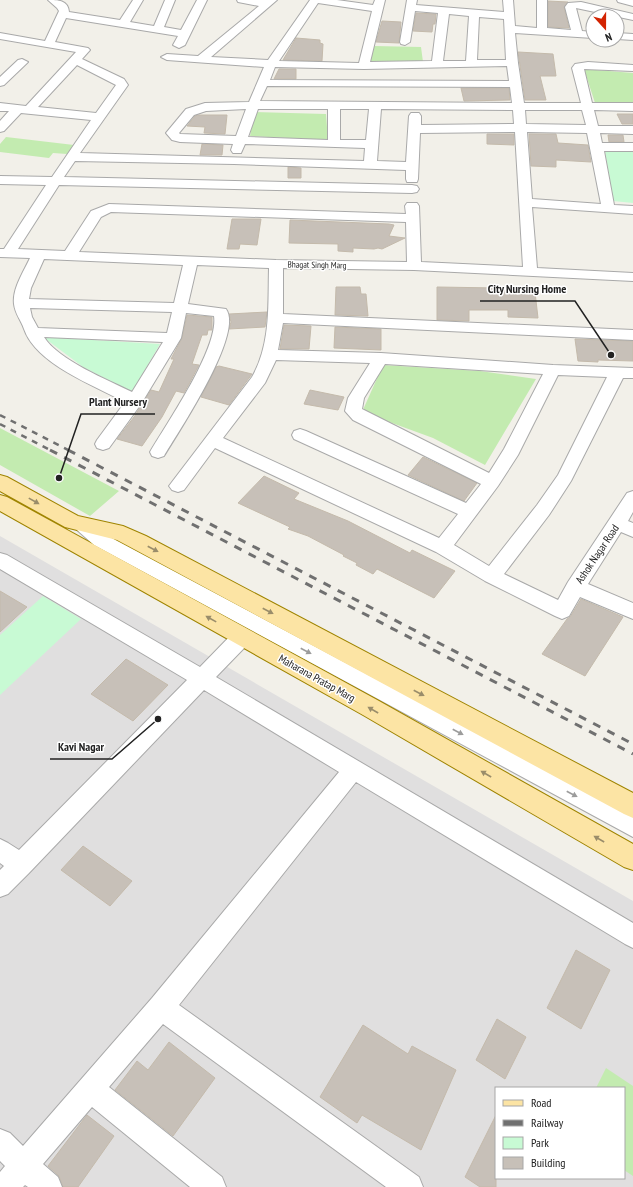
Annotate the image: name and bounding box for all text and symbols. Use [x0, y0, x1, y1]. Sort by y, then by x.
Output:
north arrow [585, 8, 625, 48]
text: N [603, 30, 614, 45]
street label: Bhagat Singh Marg [287, 258, 347, 271]
callout: City Nursing Home [480, 277, 575, 301]
text: City Nursing Home [488, 281, 566, 296]
callout: Plant Nursery [81, 390, 155, 414]
text: Plant Nursery [89, 394, 147, 409]
one-way arrow [28, 497, 40, 504]
street label: Ashok Nagar Road [572, 522, 622, 586]
one-way arrow [148, 546, 159, 553]
one-way arrow [262, 608, 274, 614]
one-way arrow [205, 616, 217, 623]
one-way arrow [300, 648, 312, 655]
street label: Maharana Pratap Marg [276, 651, 358, 705]
one-way arrow [413, 689, 425, 696]
one-way arrow [367, 706, 379, 713]
one-way arrow [452, 729, 463, 736]
callout: Kavi Nagar [50, 735, 112, 759]
text: Kavi Nagar [58, 739, 105, 754]
one-way arrow [480, 771, 492, 778]
one-way arrow [566, 791, 578, 797]
one-way arrow [593, 835, 605, 842]
legend [495, 1087, 625, 1179]
text: Road [531, 1095, 551, 1110]
text: Railway [531, 1115, 564, 1130]
text: Park [531, 1135, 549, 1150]
text: Building [531, 1155, 566, 1170]

